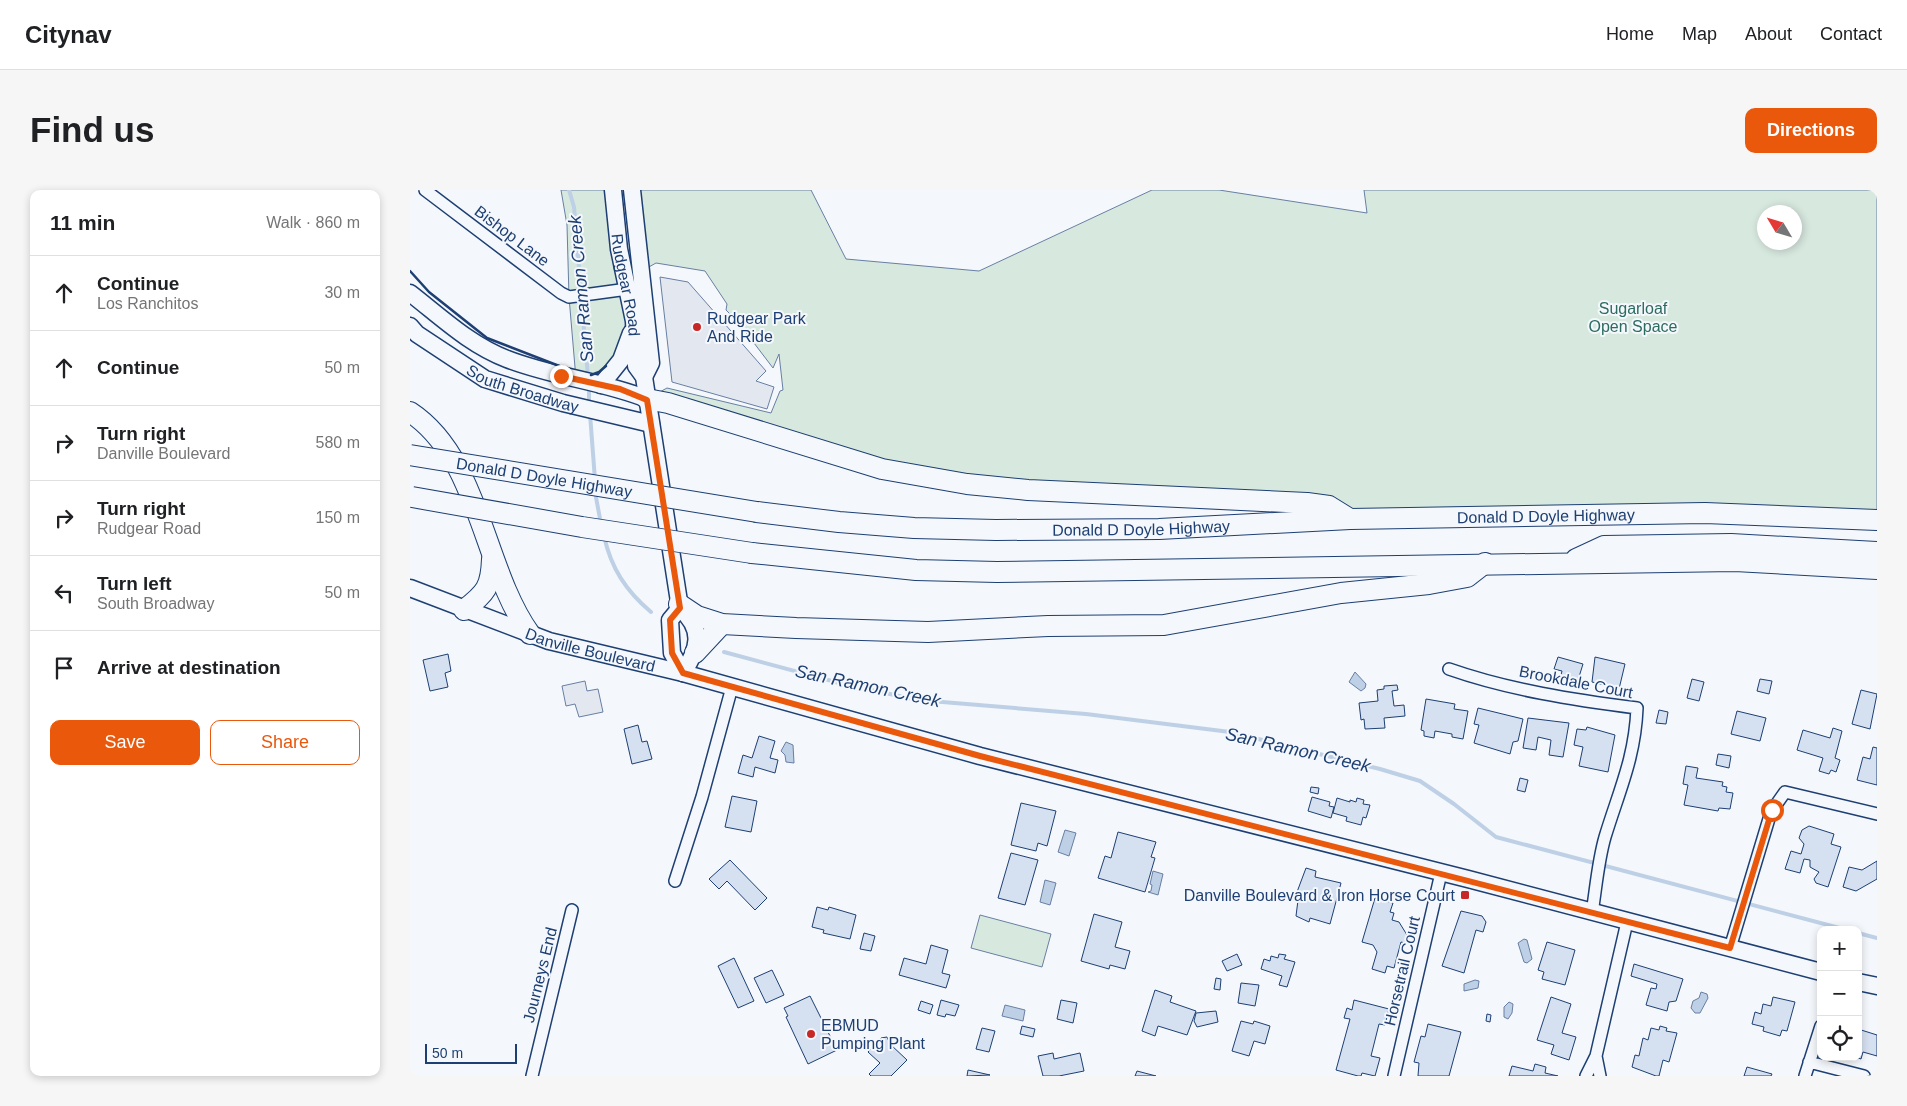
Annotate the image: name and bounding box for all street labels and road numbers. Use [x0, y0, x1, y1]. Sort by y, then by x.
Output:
street label: Bishop Lane [471, 202, 553, 270]
street label: Rudgear Road [609, 233, 643, 337]
street label: South Broadway [464, 361, 580, 415]
street label: Donald D Doyle Highway [455, 454, 633, 500]
street label: Donald D Doyle Highway [1457, 506, 1635, 526]
street label: Donald D Doyle Highway [1052, 517, 1230, 538]
street label: Danville Boulevard [523, 624, 657, 675]
street label: Brookdale Court [1518, 663, 1635, 701]
street label: Horsetrail Court [1381, 914, 1423, 1027]
street label: Journeys End [520, 925, 560, 1025]

